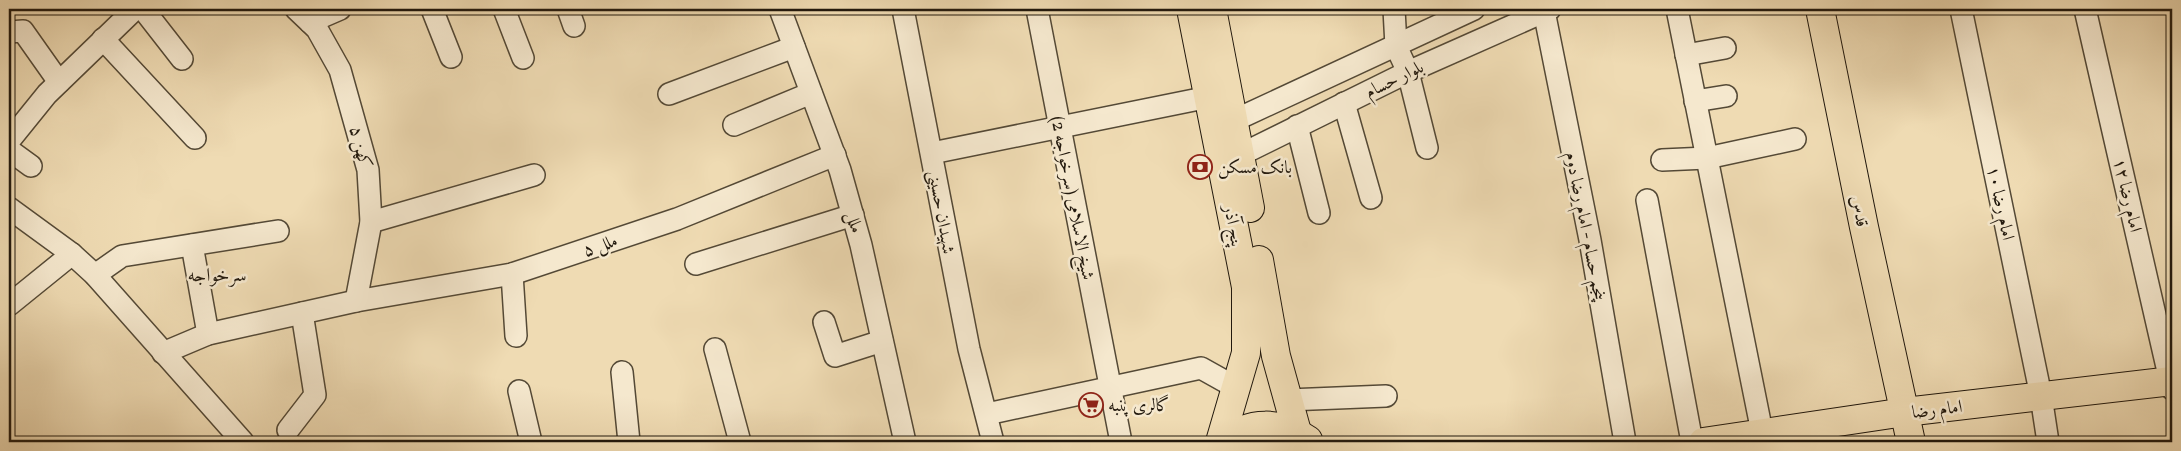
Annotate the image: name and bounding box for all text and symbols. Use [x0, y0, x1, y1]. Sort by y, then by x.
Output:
street label: بلوار حسام [1361, 55, 1429, 107]
street label: شیخ الاسلامی (سرخواجه 2) [1041, 114, 1100, 283]
street label: ۵ کهن [342, 124, 377, 171]
street label: پنجم حسام - امام رضا دوم [1555, 150, 1611, 305]
bank icon: بانک مسکن [1187, 154, 1213, 180]
place label: بانک مسکن [1218, 156, 1292, 181]
street label: امام رضا ۱۲ [2104, 156, 2147, 235]
street label: امام رضا ۱۰ [1978, 164, 2020, 243]
street label: شهیدان حسینی [921, 168, 960, 256]
street label: قدس [1843, 193, 1874, 229]
street label: پنج آذر [1214, 201, 1249, 250]
street label: ملل [839, 209, 869, 236]
street label: ملل ۵ [580, 229, 621, 264]
district label: سرخواجه [188, 263, 246, 289]
supermarket icon: گالری پنبه [1078, 392, 1104, 418]
place label: گالری پنبه [1108, 394, 1170, 419]
street label: امام رضا [1911, 395, 1964, 428]

